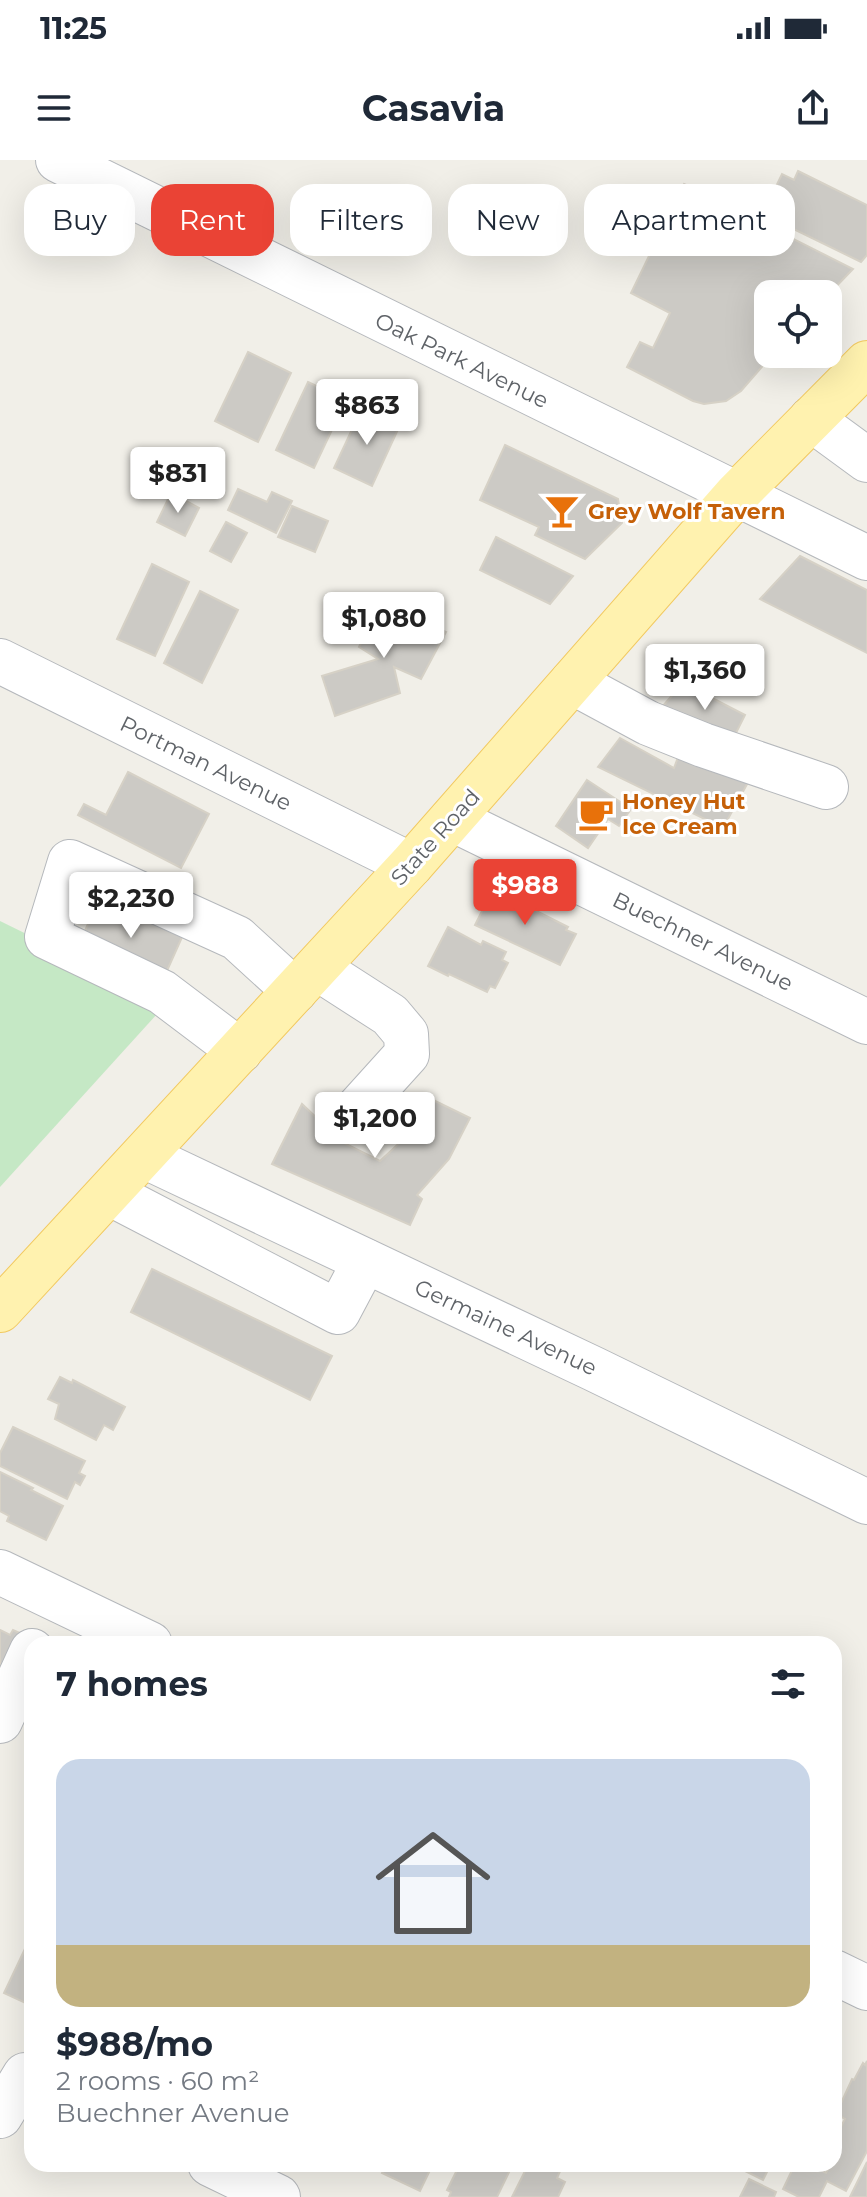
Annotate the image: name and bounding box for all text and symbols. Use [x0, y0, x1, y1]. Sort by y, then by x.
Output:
text: 11:25 [40, 10, 107, 47]
icon: menu [32, 86, 76, 130]
text: Casavia [362, 86, 505, 130]
icon: share [791, 86, 835, 130]
chip: Buy [24, 184, 135, 256]
chip: Rent [151, 184, 274, 256]
chip: Filters [290, 184, 432, 256]
chip: New [448, 184, 568, 256]
chip: Apartment [584, 184, 795, 256]
map controls [754, 280, 842, 368]
button: locate [754, 280, 842, 368]
street label: Oak Park Avenue [371, 307, 553, 414]
pin: $863 [320, 379, 414, 447]
text: $863 [334, 389, 400, 421]
pin: $831 [131, 447, 225, 515]
text: $831 [148, 457, 208, 489]
bar icon: Grey Wolf Tavern [543, 492, 581, 530]
place label: Grey Wolf Tavern [588, 498, 785, 525]
pin: $1,080 [319, 592, 449, 660]
text: $1,080 [341, 602, 427, 634]
pin: $1,360 [640, 644, 770, 712]
text: $1,360 [663, 654, 747, 686]
street label: Portman Avenue [116, 710, 296, 817]
street label: State Road [385, 784, 486, 891]
place label: Honey Hut Ice Cream [622, 788, 746, 840]
cafe icon: Honey Hut Ice Cream [577, 795, 615, 833]
pin: $988 [478, 859, 572, 927]
text: $988 [491, 869, 559, 901]
pin: $2,230 [66, 872, 196, 940]
text: $2,230 [87, 882, 175, 914]
street label: Buechner Avenue [608, 886, 797, 997]
pin: $1,200 [310, 1092, 440, 1160]
text: $1,200 [333, 1102, 417, 1134]
street label: Germaine Avenue [410, 1273, 601, 1382]
icon: filters [766, 1662, 810, 1706]
text: 7 homes [56, 1663, 208, 1705]
icon: home [361, 1811, 505, 1955]
text: $988/mo [56, 2023, 213, 2065]
text: 2 rooms · 60 m² [56, 2065, 259, 2097]
text: Buechner Avenue [56, 2097, 289, 2129]

